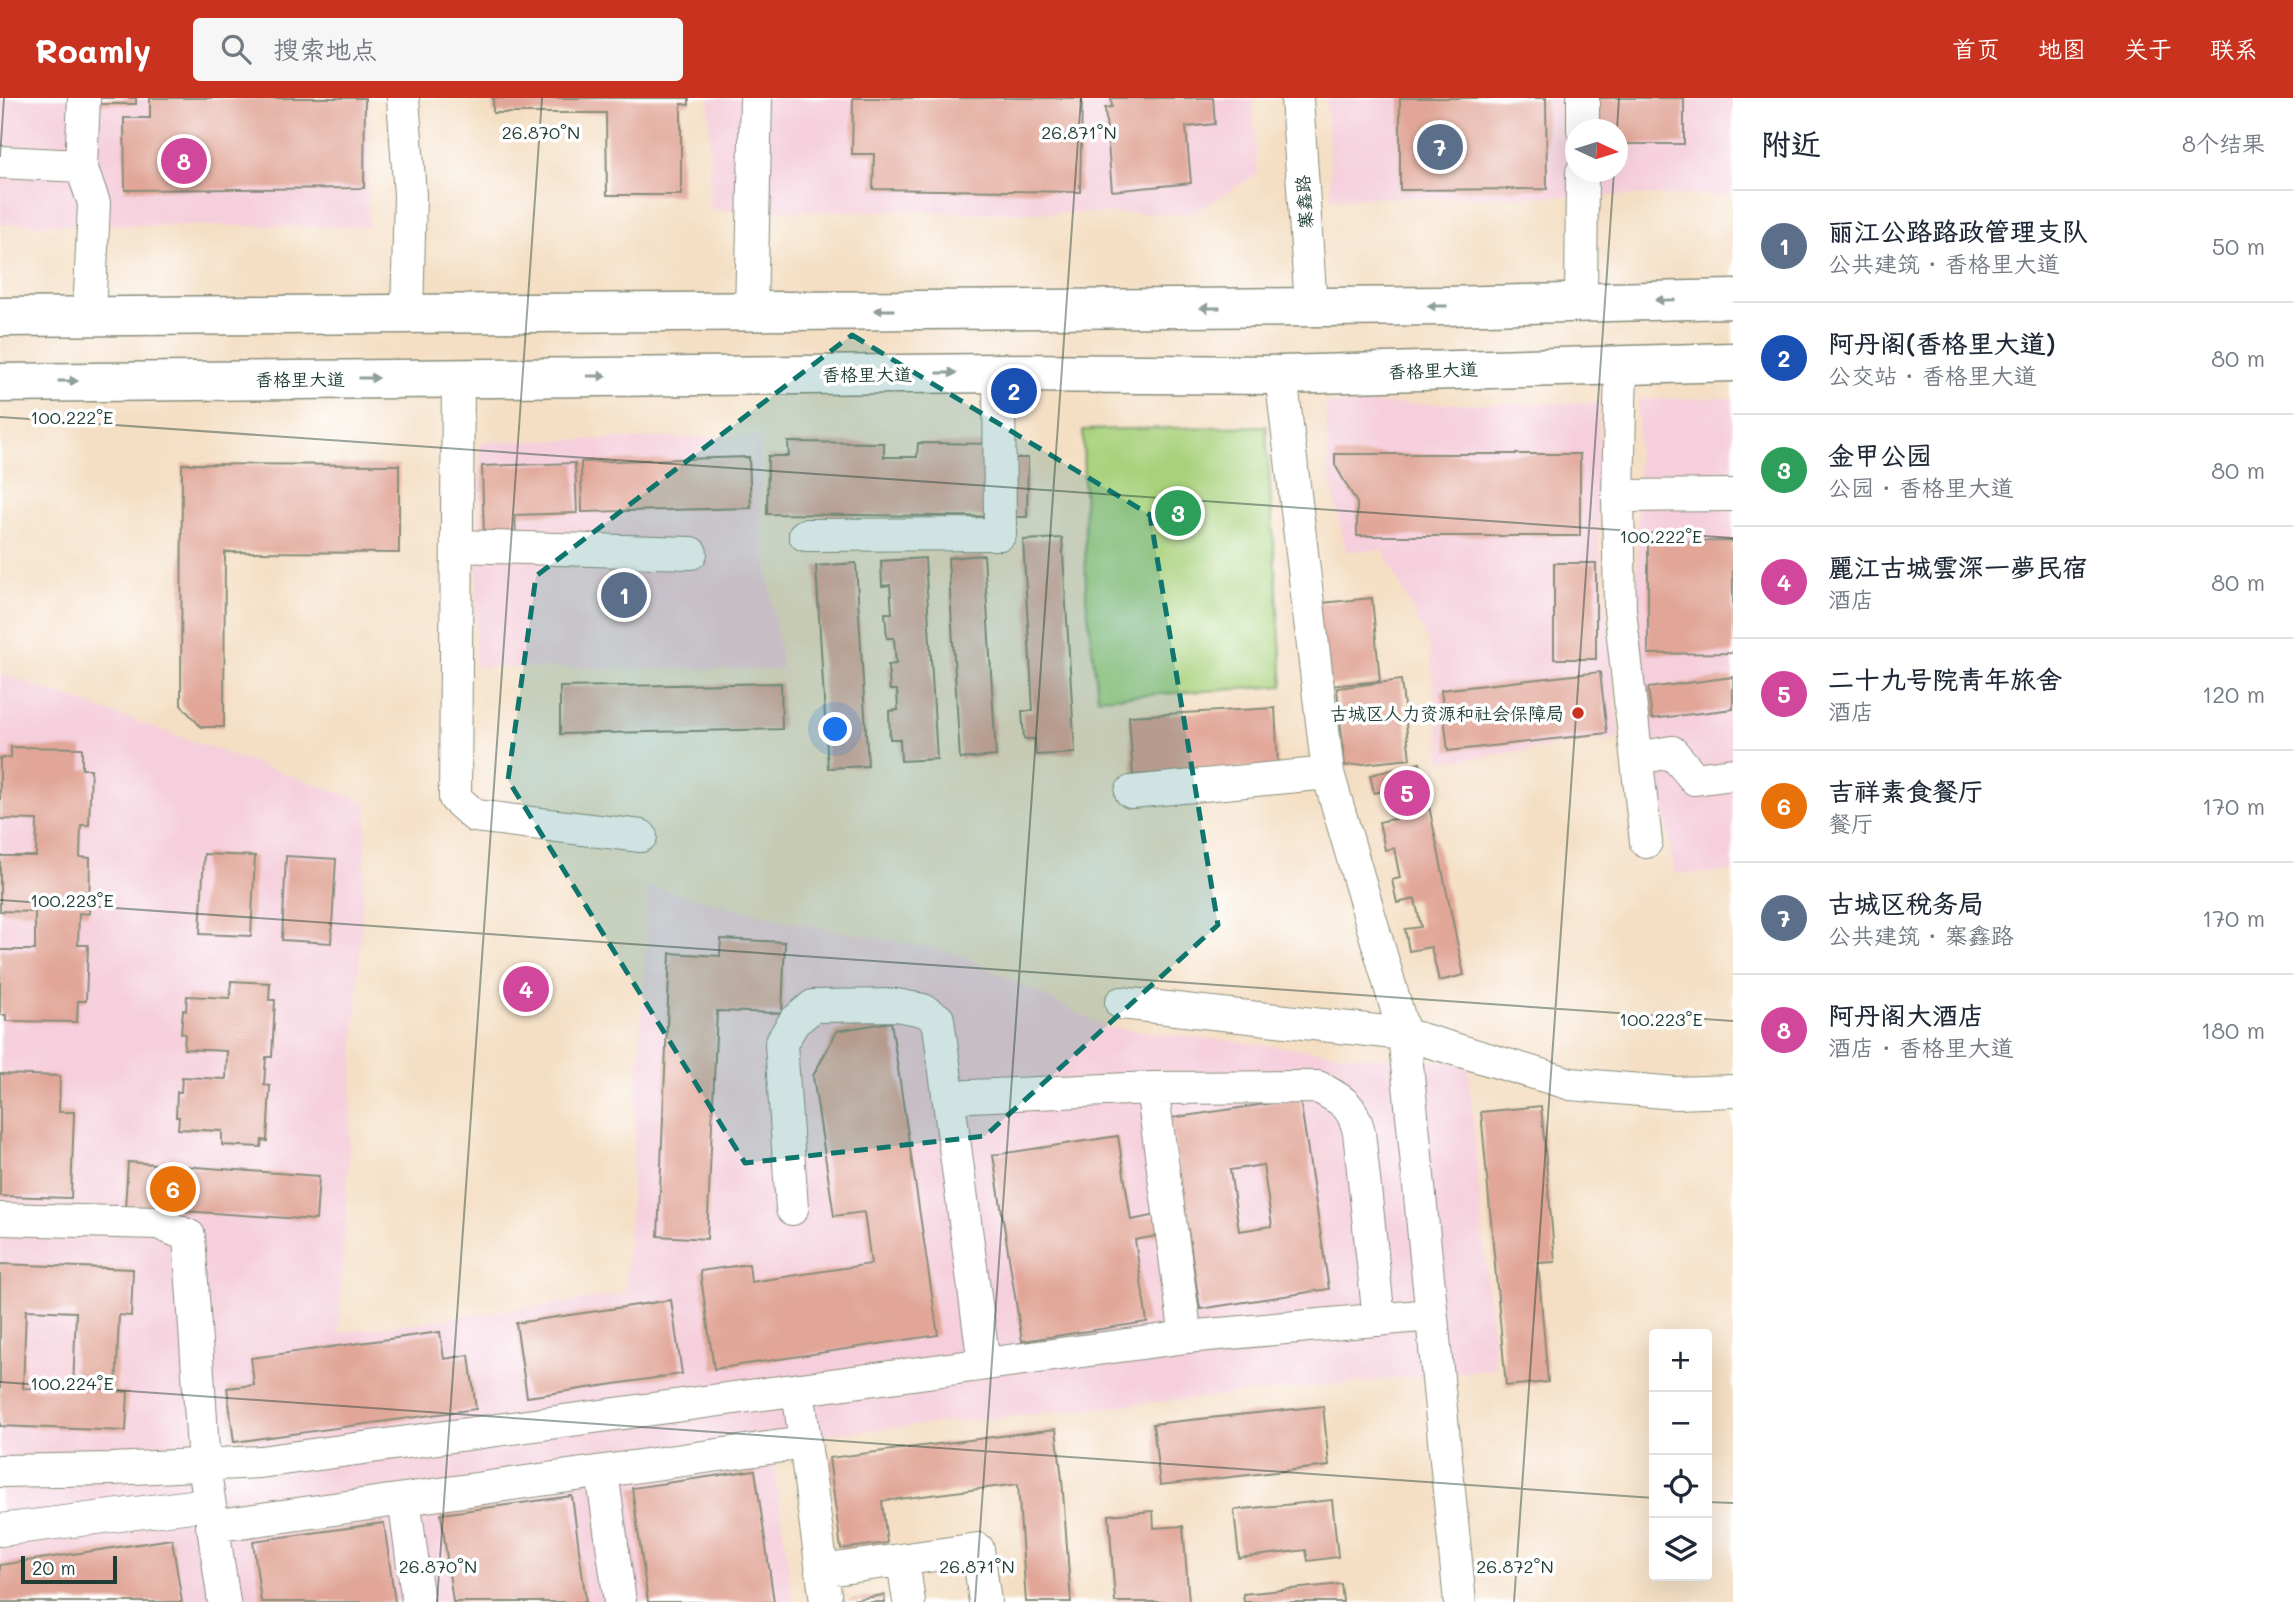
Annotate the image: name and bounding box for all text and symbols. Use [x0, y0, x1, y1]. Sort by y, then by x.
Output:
search box [193, 18, 683, 81]
text: Roamly [35, 28, 151, 71]
icon: search [217, 30, 255, 68]
text: 搜索地点 [273, 32, 377, 66]
text: 首页 [1952, 33, 2000, 64]
text: 地图 [2038, 33, 2086, 64]
text: 关于 [2124, 33, 2172, 64]
text: 联系 [2210, 33, 2258, 64]
north arrow [1565, 119, 1628, 182]
text: 26.870°N [502, 120, 580, 144]
text: 26.871°N [1041, 120, 1117, 144]
pin: 7 [1417, 121, 1463, 173]
text: 附近 [1761, 123, 1821, 163]
text: 8个结果 [2182, 128, 2265, 158]
pin: 8 [161, 135, 207, 187]
street label: 寨鑫路 [1290, 174, 1318, 230]
text: 丽江公路路政管理支队 [1828, 214, 2088, 248]
text: 1 [1779, 231, 1789, 261]
text: 50 m [2212, 231, 2265, 261]
text: 公共建筑 · 香格里大道 [1828, 248, 2060, 278]
one-way arrow [1654, 295, 1676, 306]
one-way arrow [1426, 300, 1448, 312]
one-way arrow [1199, 302, 1221, 314]
one-way arrow [873, 305, 895, 316]
text: 阿丹阁(香格里大道) [1828, 326, 2056, 360]
text: 2 [1778, 343, 1790, 373]
text: 80 m [2211, 343, 2265, 373]
street label: 香格里大道 [1388, 356, 1478, 384]
text: 公交站 · 香格里大道 [1828, 360, 2037, 390]
street label: 香格里大道 [822, 362, 912, 386]
pin: 2 [991, 365, 1037, 417]
street label: 香格里大道 [255, 367, 345, 391]
one-way arrow [936, 367, 958, 379]
one-way arrow [586, 370, 608, 382]
one-way arrow [358, 372, 380, 384]
one-way arrow [57, 375, 79, 387]
text: 100.222°E [31, 405, 113, 429]
text: 金甲公园 [1828, 438, 1932, 472]
text: 3 [1777, 455, 1791, 485]
text: 80 m [2211, 455, 2265, 485]
text: 公园 · 香格里大道 [1828, 472, 2014, 502]
pin: 3 [1155, 487, 1201, 539]
text: 100.222°E [1620, 524, 1702, 548]
text: 麗江古城雲深一夢民宿 [1828, 550, 2088, 584]
text: 4 [1777, 567, 1791, 597]
text: 80 m [2211, 567, 2265, 597]
pin: 1 [601, 569, 647, 621]
text: 酒店 [1828, 584, 1874, 614]
text: 二十九号院青年旅舍 [1828, 662, 2062, 696]
text: 5 [1777, 679, 1791, 709]
text: 120 m [2202, 679, 2265, 709]
text: 酒店 [1828, 696, 1874, 726]
place label: 古城区人力资源和社会保障局 [1330, 701, 1564, 725]
marker: 古城区人力资源和社会保障局 [1570, 705, 1586, 721]
your location [818, 712, 852, 746]
pin: 5 [1384, 767, 1430, 819]
text: 吉祥素食餐厅 [1828, 774, 1984, 808]
text: 6 [1777, 791, 1791, 821]
text: 170 m [2202, 791, 2265, 821]
text: 餐厅 [1828, 808, 1874, 838]
text: 古城区税务局 [1828, 886, 1984, 920]
text: 100.223°E [30, 888, 114, 912]
text: 7 [1778, 903, 1790, 933]
text: 170 m [2202, 903, 2265, 933]
text: 公共建筑 · 寨鑫路 [1828, 920, 2014, 950]
pin: 4 [503, 963, 549, 1015]
text: 阿丹阁大酒店 [1828, 998, 1984, 1032]
text: 100.223°E [1619, 1007, 1703, 1031]
text: 8 [1777, 1015, 1791, 1045]
text: 180 m [2201, 1015, 2265, 1045]
text: 酒店 · 香格里大道 [1828, 1032, 2014, 1062]
pin: 6 [150, 1163, 196, 1215]
map controls [1649, 1329, 1712, 1581]
button: + [1649, 1329, 1712, 1392]
text: 100.224°E [30, 1371, 114, 1395]
button: − [1649, 1392, 1712, 1455]
button: locate [1649, 1455, 1712, 1518]
button: layers [1649, 1518, 1712, 1581]
scale bar [21, 1553, 117, 1585]
text: 26.870°N [399, 1554, 477, 1578]
text: 26.871°N [939, 1554, 1015, 1578]
text: 26.872°N [1476, 1554, 1554, 1578]
text: 20 m [32, 1555, 76, 1580]

